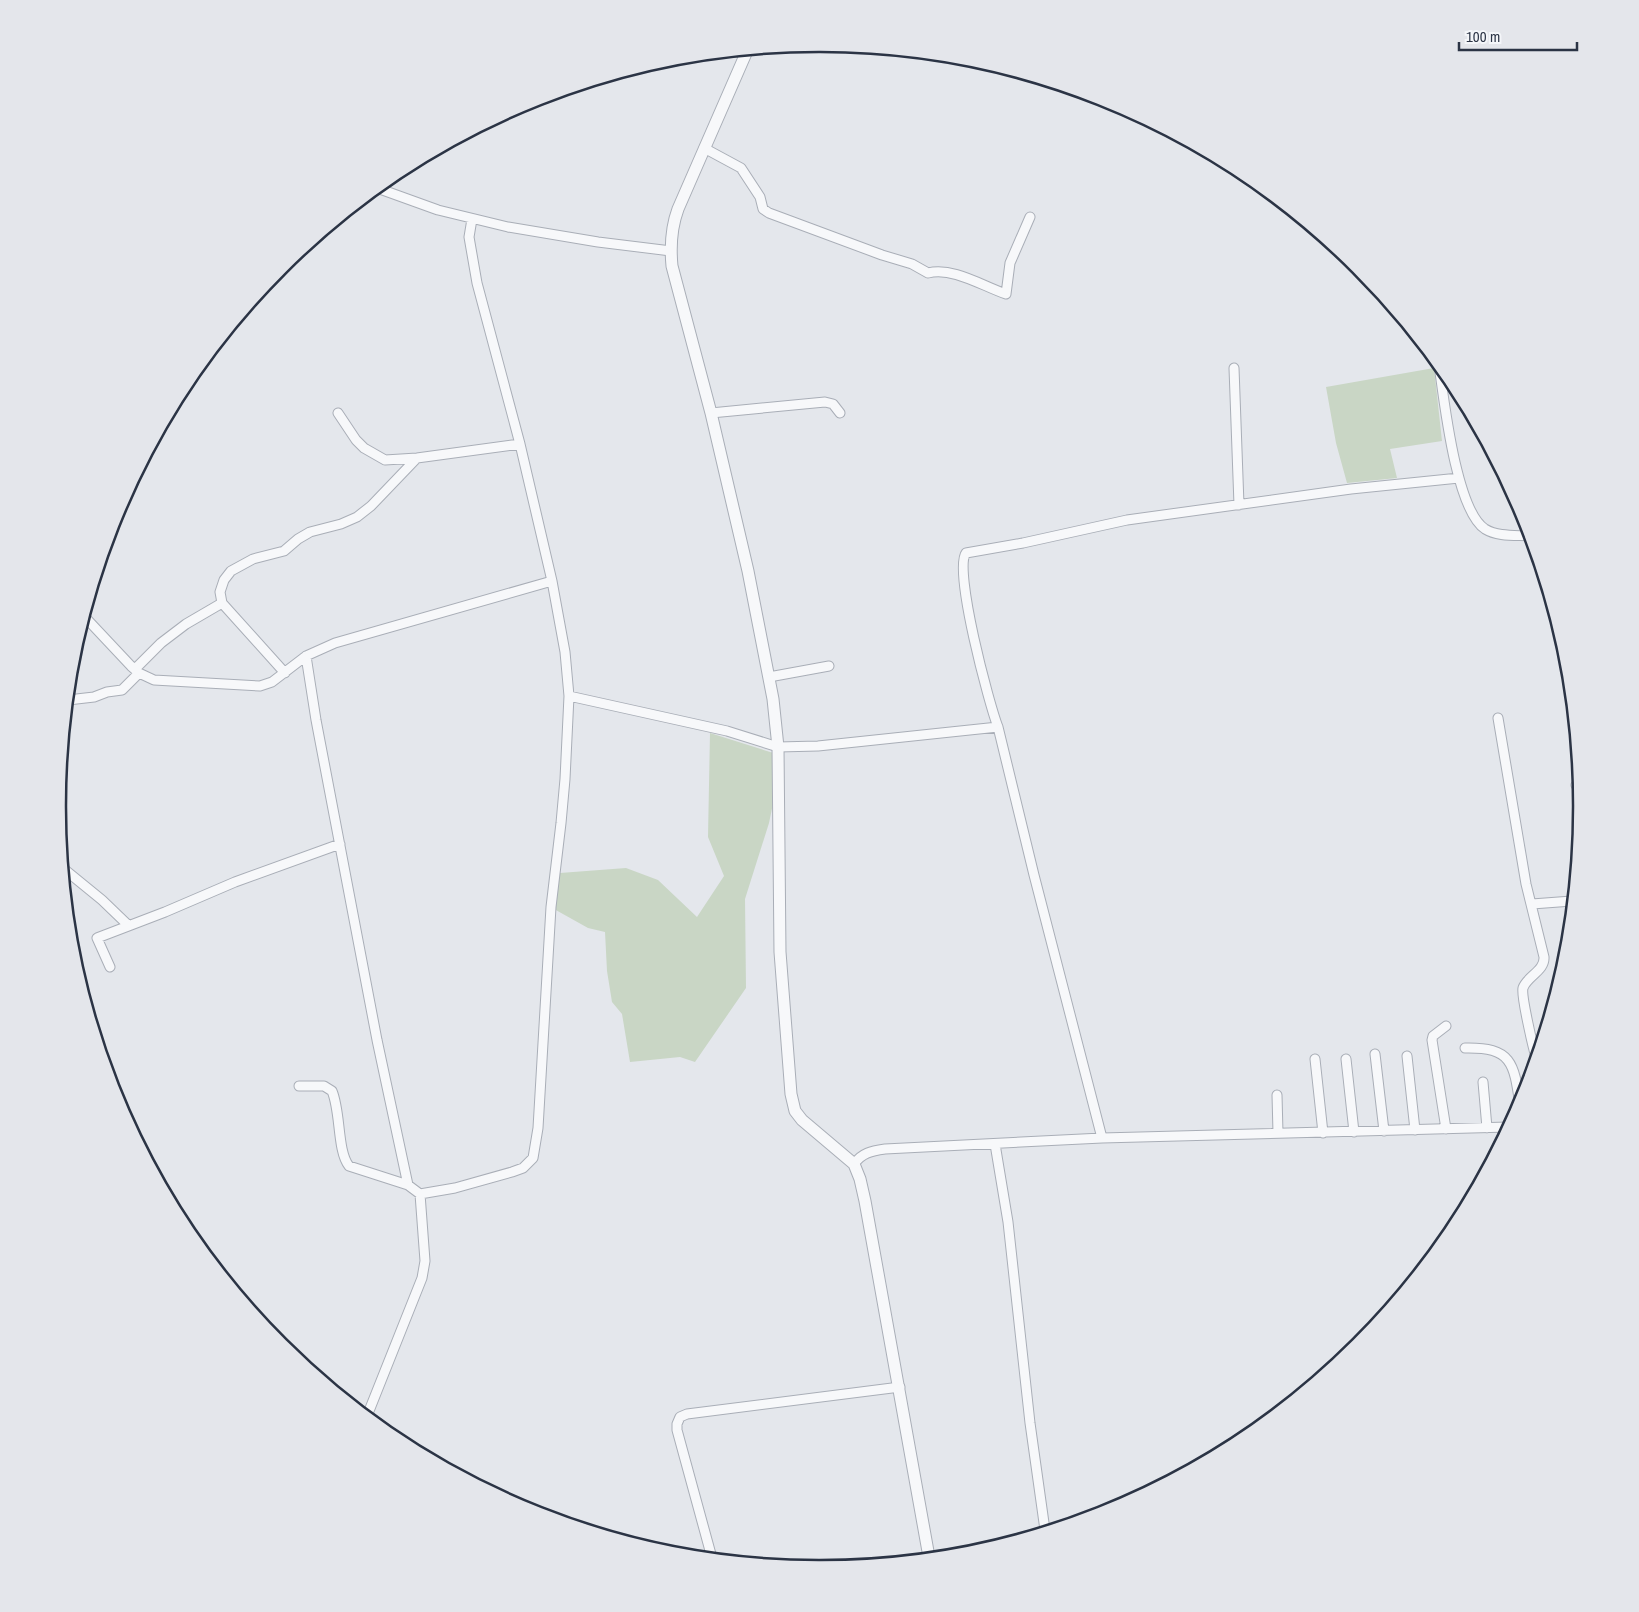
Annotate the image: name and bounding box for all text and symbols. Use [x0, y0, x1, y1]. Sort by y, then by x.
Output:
scale bar [1459, 20, 1576, 52]
text: 100 m [1466, 26, 1500, 47]

